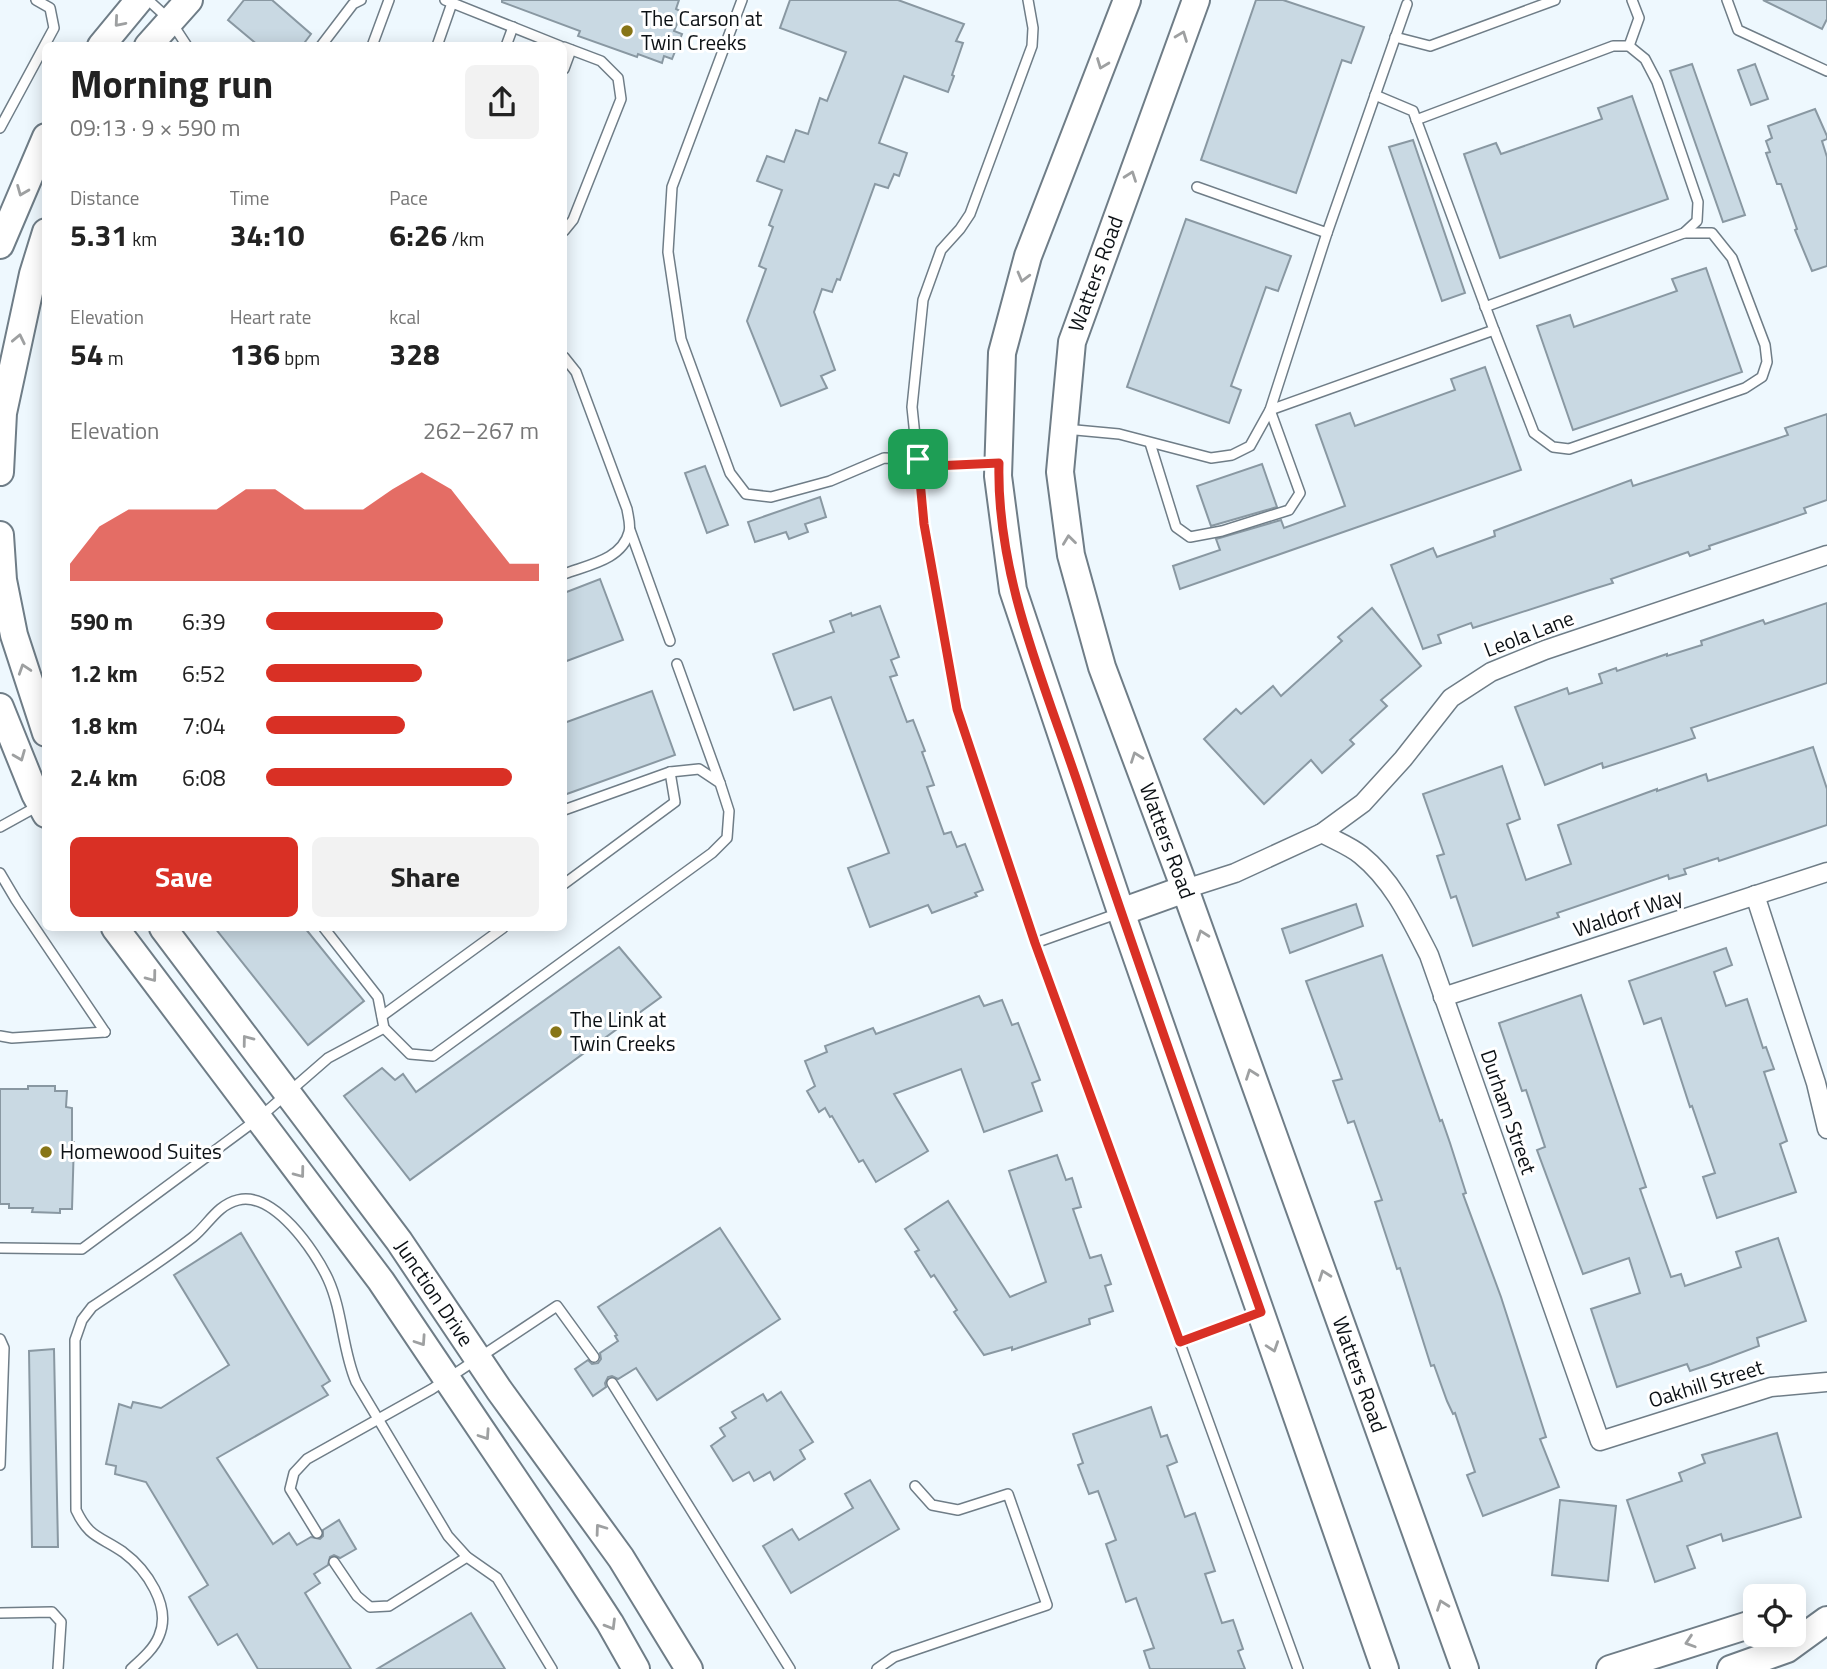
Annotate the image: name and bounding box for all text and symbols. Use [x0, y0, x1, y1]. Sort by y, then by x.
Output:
place label: The Carson at Twin Creeks [641, 2, 763, 58]
one-way arrow [115, 14, 127, 27]
marker: The Carson at Twin Creeks [619, 23, 635, 39]
one-way arrow [1174, 31, 1188, 43]
text: Morning run [70, 55, 273, 113]
one-way arrow [1097, 57, 1111, 69]
button: share [465, 65, 539, 139]
text: 09:13 · 9 × 590 m [70, 110, 240, 145]
one-way arrow [1123, 171, 1137, 183]
text: Distance [70, 183, 139, 212]
text: Time [230, 183, 269, 212]
text: Pace [389, 183, 428, 212]
one-way arrow [17, 184, 31, 196]
street label: Watters Road [1059, 211, 1131, 336]
text: 5.31 [70, 212, 128, 258]
text: 34:10 [230, 212, 305, 258]
text: 6:26 [389, 212, 447, 258]
text: km [128, 224, 157, 253]
text: /km [447, 224, 484, 253]
one-way arrow [1017, 271, 1031, 283]
text: Elevation [70, 302, 144, 331]
text: Heart rate [230, 302, 311, 331]
text: kcal [389, 302, 420, 331]
text: 54 [70, 331, 104, 377]
text: 136 [230, 331, 280, 377]
text: 328 [389, 331, 440, 377]
one-way arrow [10, 333, 25, 345]
text: m [104, 343, 124, 372]
text: bpm [280, 343, 320, 372]
text: Elevation [70, 413, 159, 448]
text: 262–267 m [423, 413, 539, 448]
pin [888, 429, 948, 489]
icon: arrive [899, 440, 937, 478]
one-way arrow [1062, 534, 1077, 545]
street label: Leola Lane [1479, 601, 1578, 665]
text: 590 m [70, 604, 133, 639]
text: 6:39 [182, 604, 226, 639]
text: 1.2 km [70, 656, 138, 691]
text: 6:52 [182, 656, 226, 691]
one-way arrow [18, 663, 33, 675]
text: 1.8 km [70, 708, 138, 743]
text: 7:04 [182, 708, 226, 743]
one-way arrow [11, 750, 25, 762]
one-way arrow [1130, 751, 1144, 763]
text: 2.4 km [70, 760, 138, 795]
text: 6:08 [182, 760, 226, 795]
street label: Watters Road [1132, 778, 1204, 903]
button: Save [70, 837, 298, 917]
button: Share [312, 837, 539, 917]
street label: Waldorf Way [1569, 879, 1687, 945]
one-way arrow [1196, 930, 1210, 942]
one-way arrow [144, 969, 157, 982]
place label: The Link at Twin Creeks [570, 1003, 676, 1059]
marker: The Link at Twin Creeks [548, 1024, 564, 1040]
one-way arrow [243, 1035, 256, 1047]
street label: Durham Street [1473, 1045, 1545, 1179]
one-way arrow [1245, 1068, 1259, 1080]
place label: Homewood Suites [60, 1135, 222, 1167]
marker: Homewood Suites [38, 1144, 54, 1160]
one-way arrow [292, 1165, 304, 1178]
street label: Junction Drive [387, 1233, 482, 1353]
one-way arrow [1318, 1270, 1332, 1282]
street label: Watters Road [1325, 1312, 1396, 1437]
one-way arrow [413, 1333, 426, 1346]
one-way arrow [1265, 1340, 1279, 1353]
street label: Oakhill Street [1644, 1350, 1768, 1416]
one-way arrow [477, 1428, 490, 1441]
one-way arrow [596, 1524, 608, 1537]
map controls [1743, 1584, 1806, 1647]
button: locate [1743, 1584, 1806, 1647]
one-way arrow [1436, 1599, 1450, 1611]
one-way arrow [602, 1618, 615, 1631]
one-way arrow [1684, 1634, 1696, 1648]

